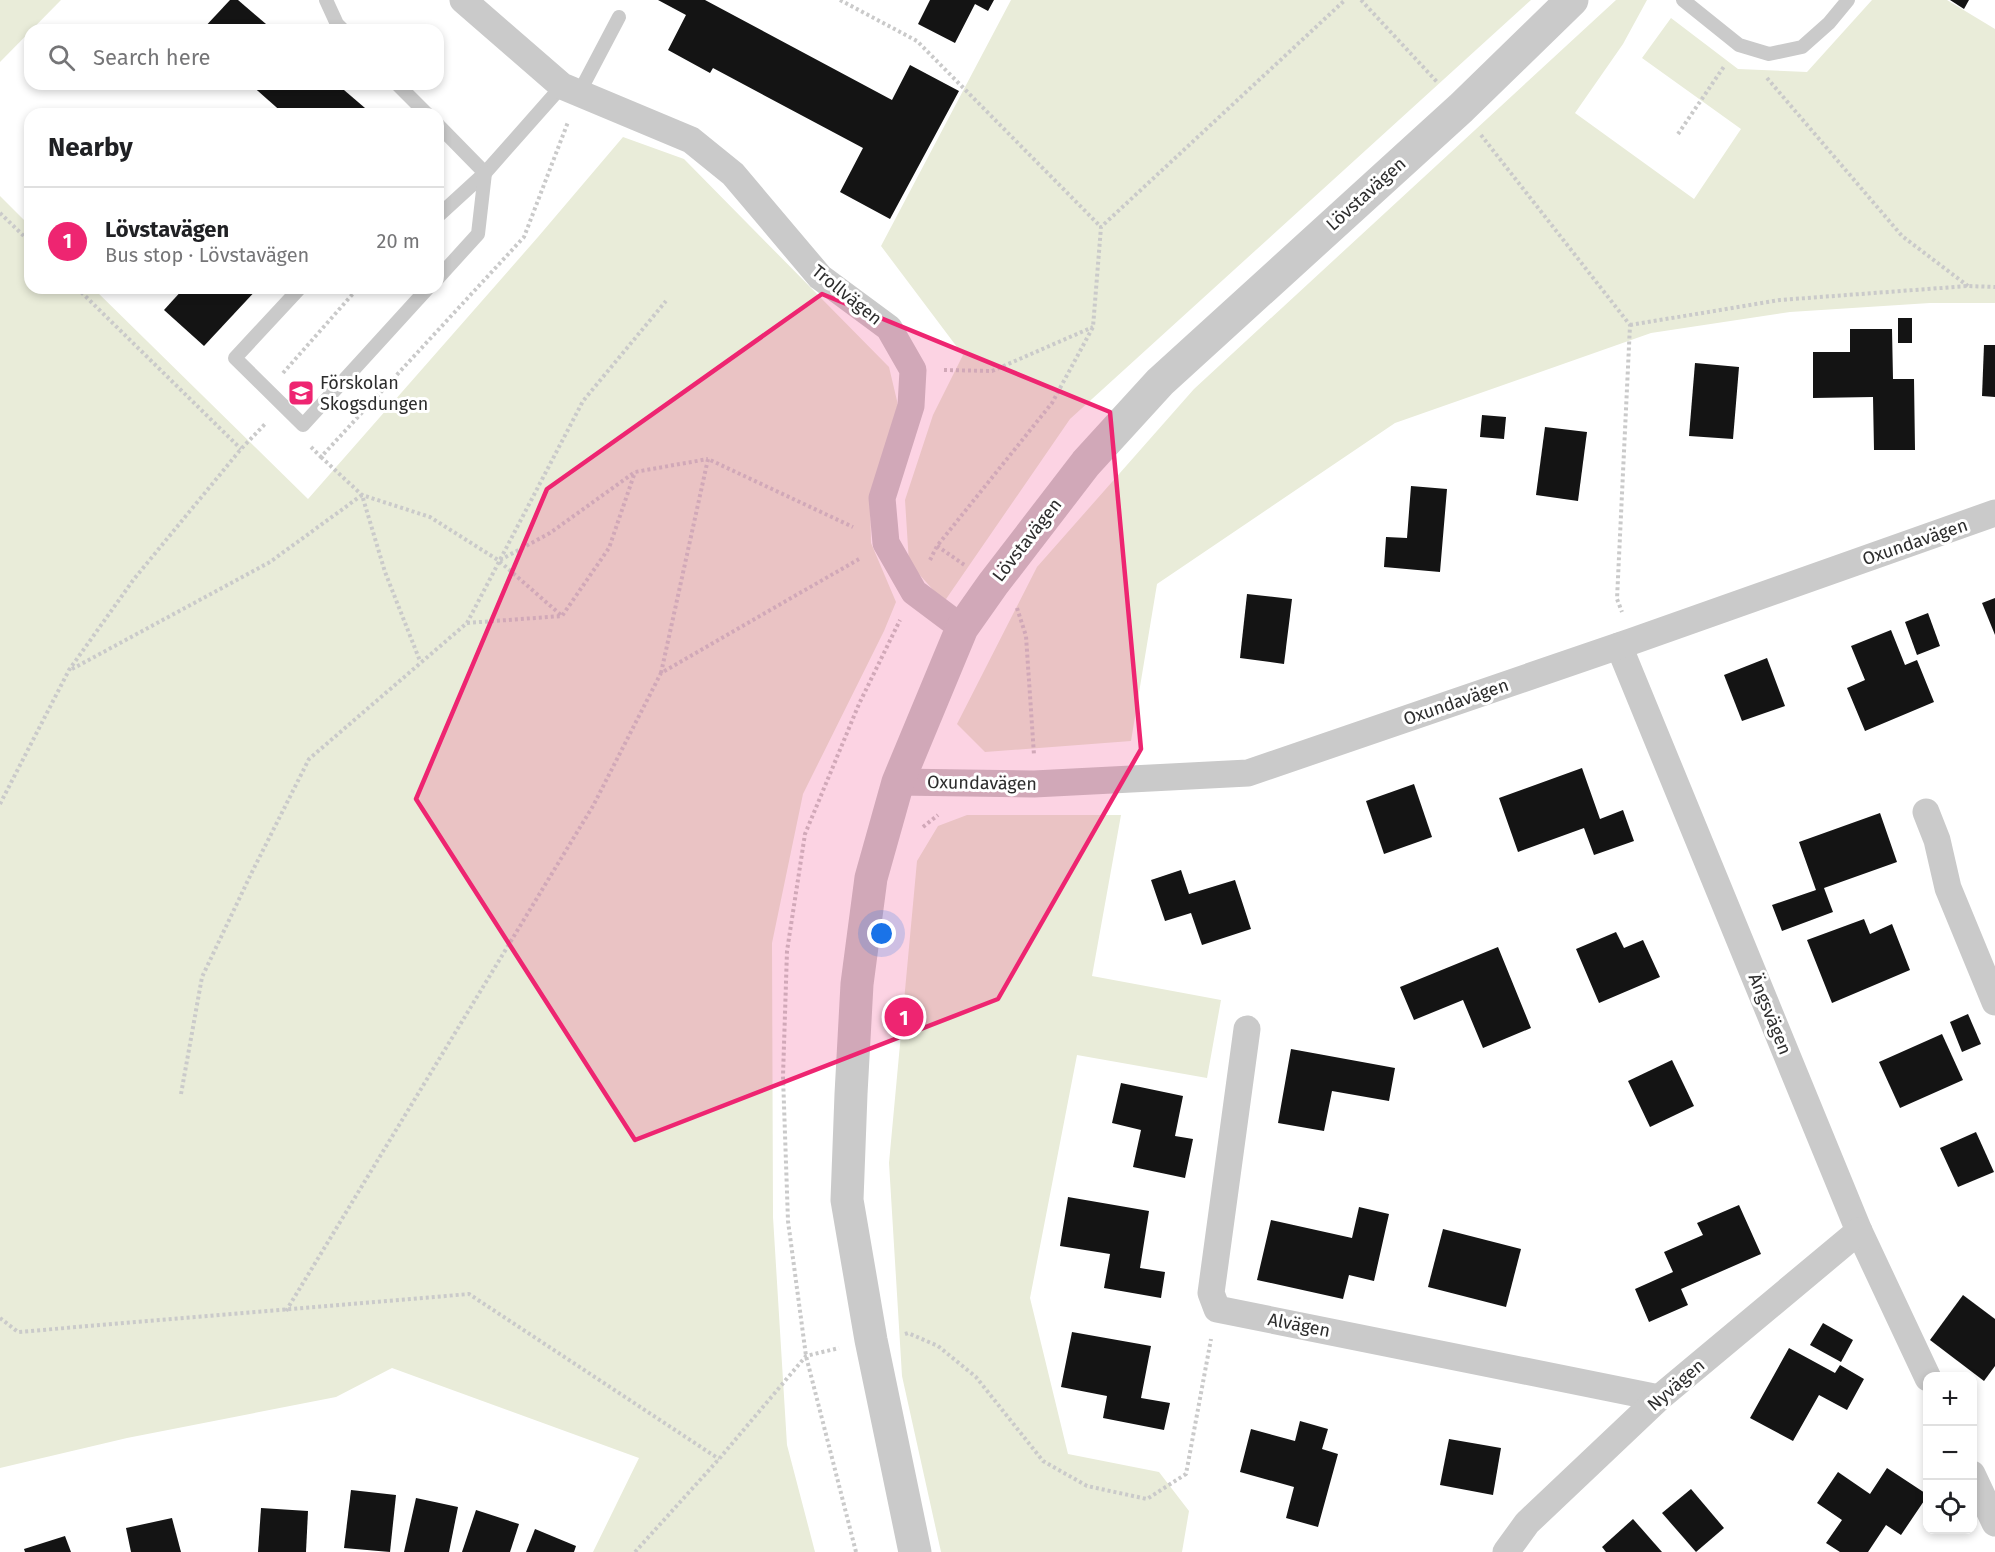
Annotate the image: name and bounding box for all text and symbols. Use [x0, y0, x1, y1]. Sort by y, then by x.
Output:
search box [24, 24, 444, 90]
icon: search [45, 41, 78, 74]
text: Search here [93, 44, 211, 71]
text: Nearby [48, 132, 133, 163]
street label: Lövstavägen [1322, 153, 1410, 235]
text: Lövstavägen [105, 216, 229, 243]
text: 1 [63, 229, 72, 253]
text: 20 m [377, 229, 420, 253]
text: Bus stop · Lövstavägen [105, 243, 309, 267]
street label: Trollvägen [808, 260, 886, 330]
place label: Förskolan Skogsdungen [320, 372, 428, 415]
school or university icon: Förskolan Skogsdungen [286, 378, 316, 408]
street label: Lövstavägen [988, 494, 1066, 586]
street label: Oxundavägen [1860, 514, 1970, 570]
street label: Oxundavägen [1401, 674, 1511, 730]
street label: Oxundavägen [927, 771, 1037, 795]
your location [867, 919, 896, 948]
street label: Ängsvägen [1744, 970, 1796, 1058]
pin: 1 [884, 994, 924, 1040]
street label: Alvägen [1266, 1308, 1332, 1342]
street label: Nyvägen [1643, 1354, 1709, 1416]
map controls [1923, 1372, 1977, 1534]
button: + [1923, 1372, 1977, 1426]
button: − [1923, 1426, 1977, 1480]
button: locate [1923, 1480, 1977, 1534]

